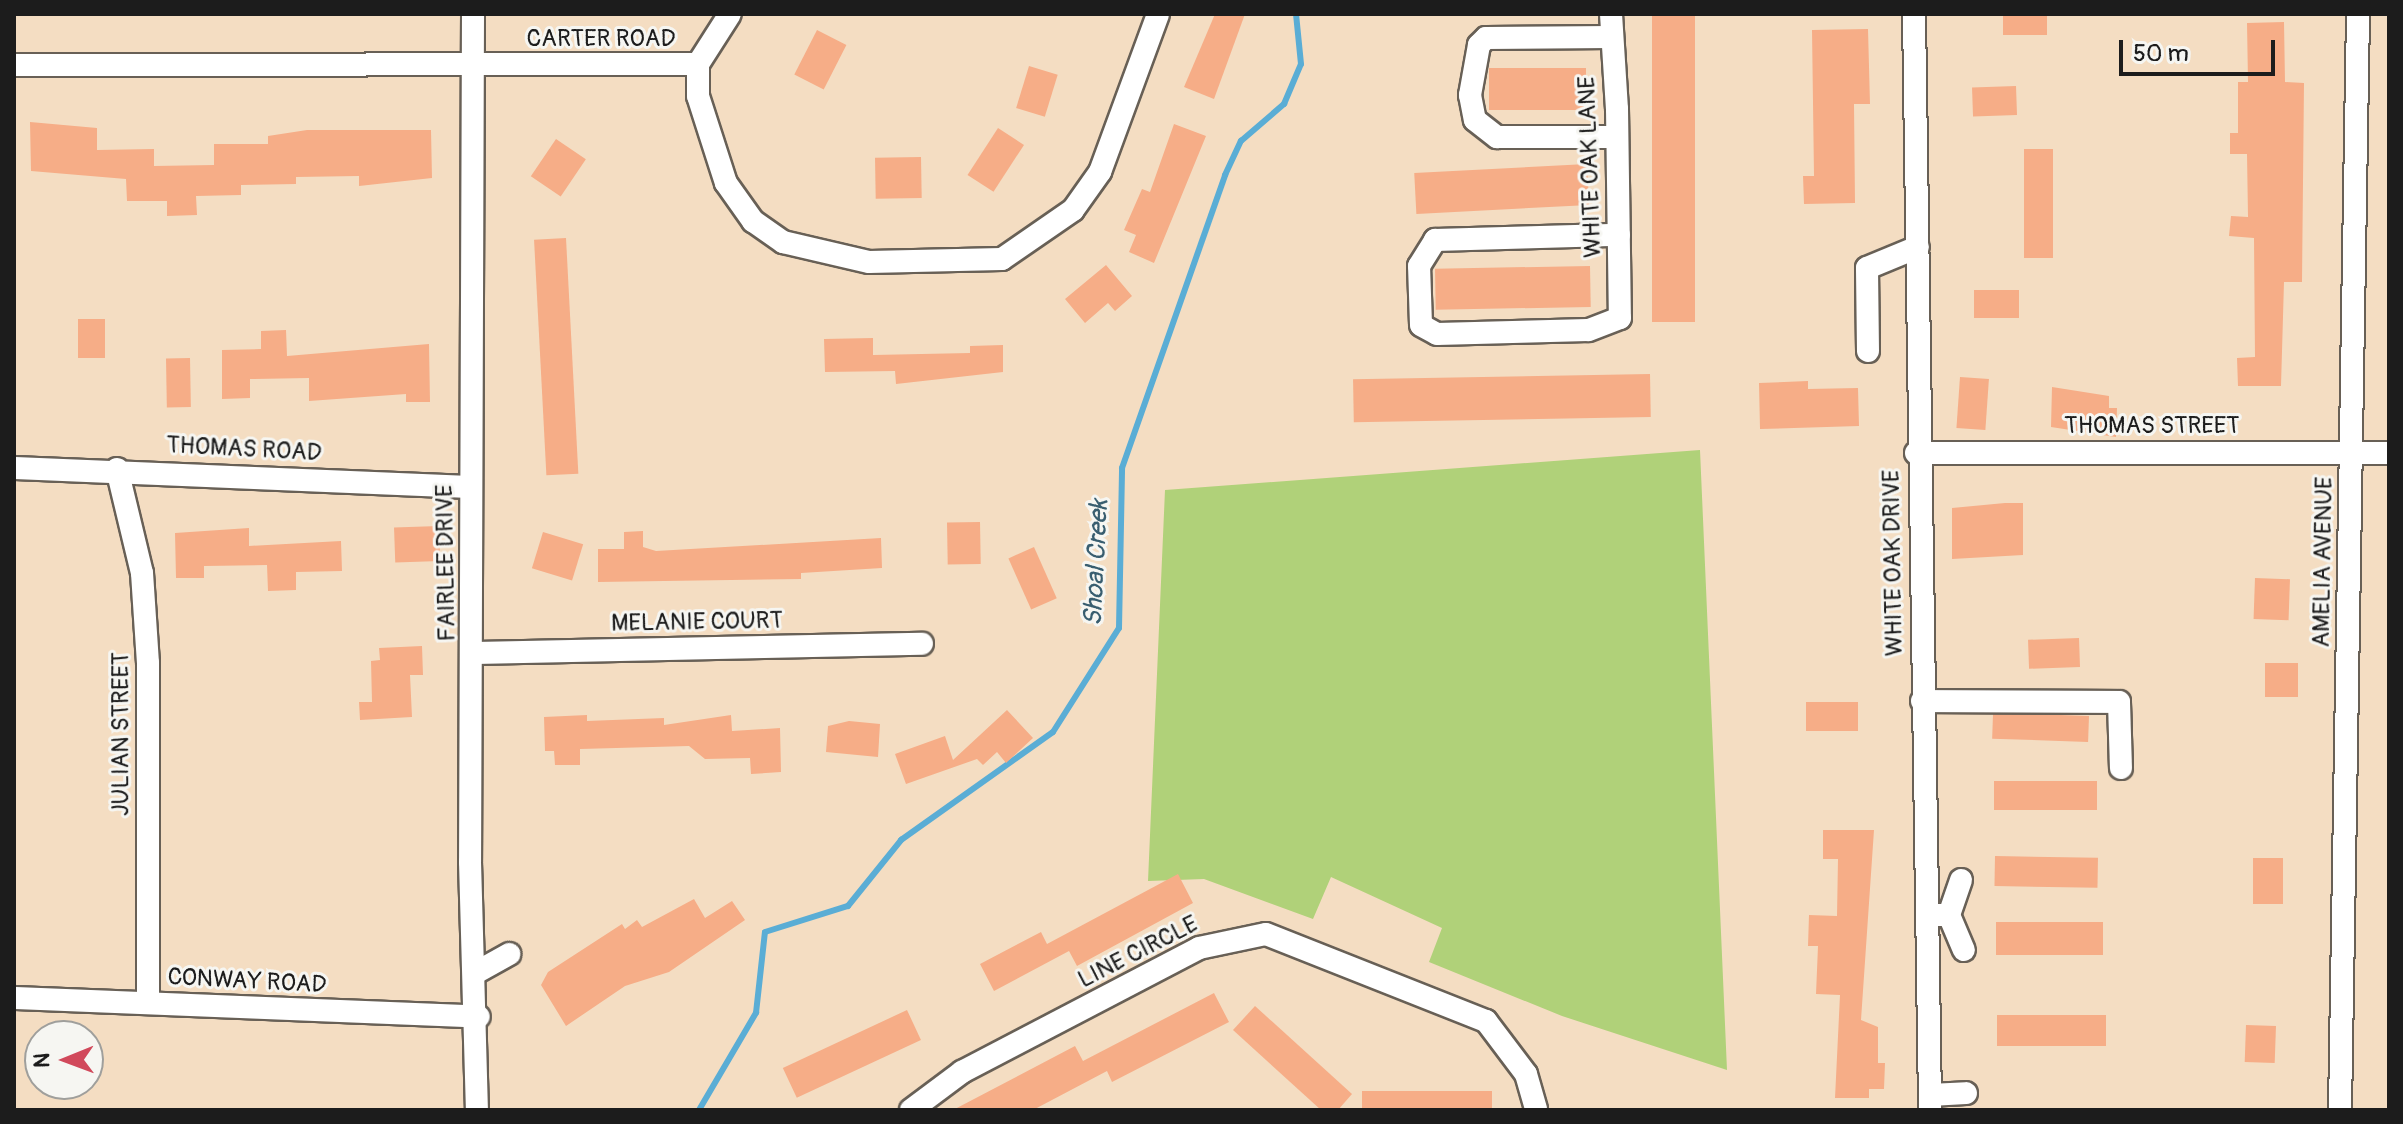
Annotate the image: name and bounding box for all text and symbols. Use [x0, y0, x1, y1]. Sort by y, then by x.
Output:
scale bar [2123, 24, 2279, 74]
street label: CARTER ROAD [527, 25, 675, 53]
text: 50 m [2133, 39, 2189, 68]
street label: WHITE OAK LANE [1572, 76, 1608, 258]
street label: THOMAS STREET [2064, 412, 2240, 440]
street label: THOMAS ROAD [166, 431, 322, 467]
street label: WHITE OAK DRIVE [1877, 469, 1909, 657]
street label: AMELIA AVENUE [2307, 476, 2339, 648]
street label: FAIRLEE DRIVE [430, 484, 462, 642]
water label: Shoal Creek [1078, 499, 1116, 627]
street label: MELANIE COURT [611, 606, 783, 638]
street label: JULIAN STREET [107, 652, 135, 816]
street label: LINE CIRCLE [1073, 910, 1203, 994]
street label: CONWAY ROAD [167, 962, 327, 1000]
north arrow [24, 1020, 104, 1100]
text: N [28, 1053, 56, 1068]

